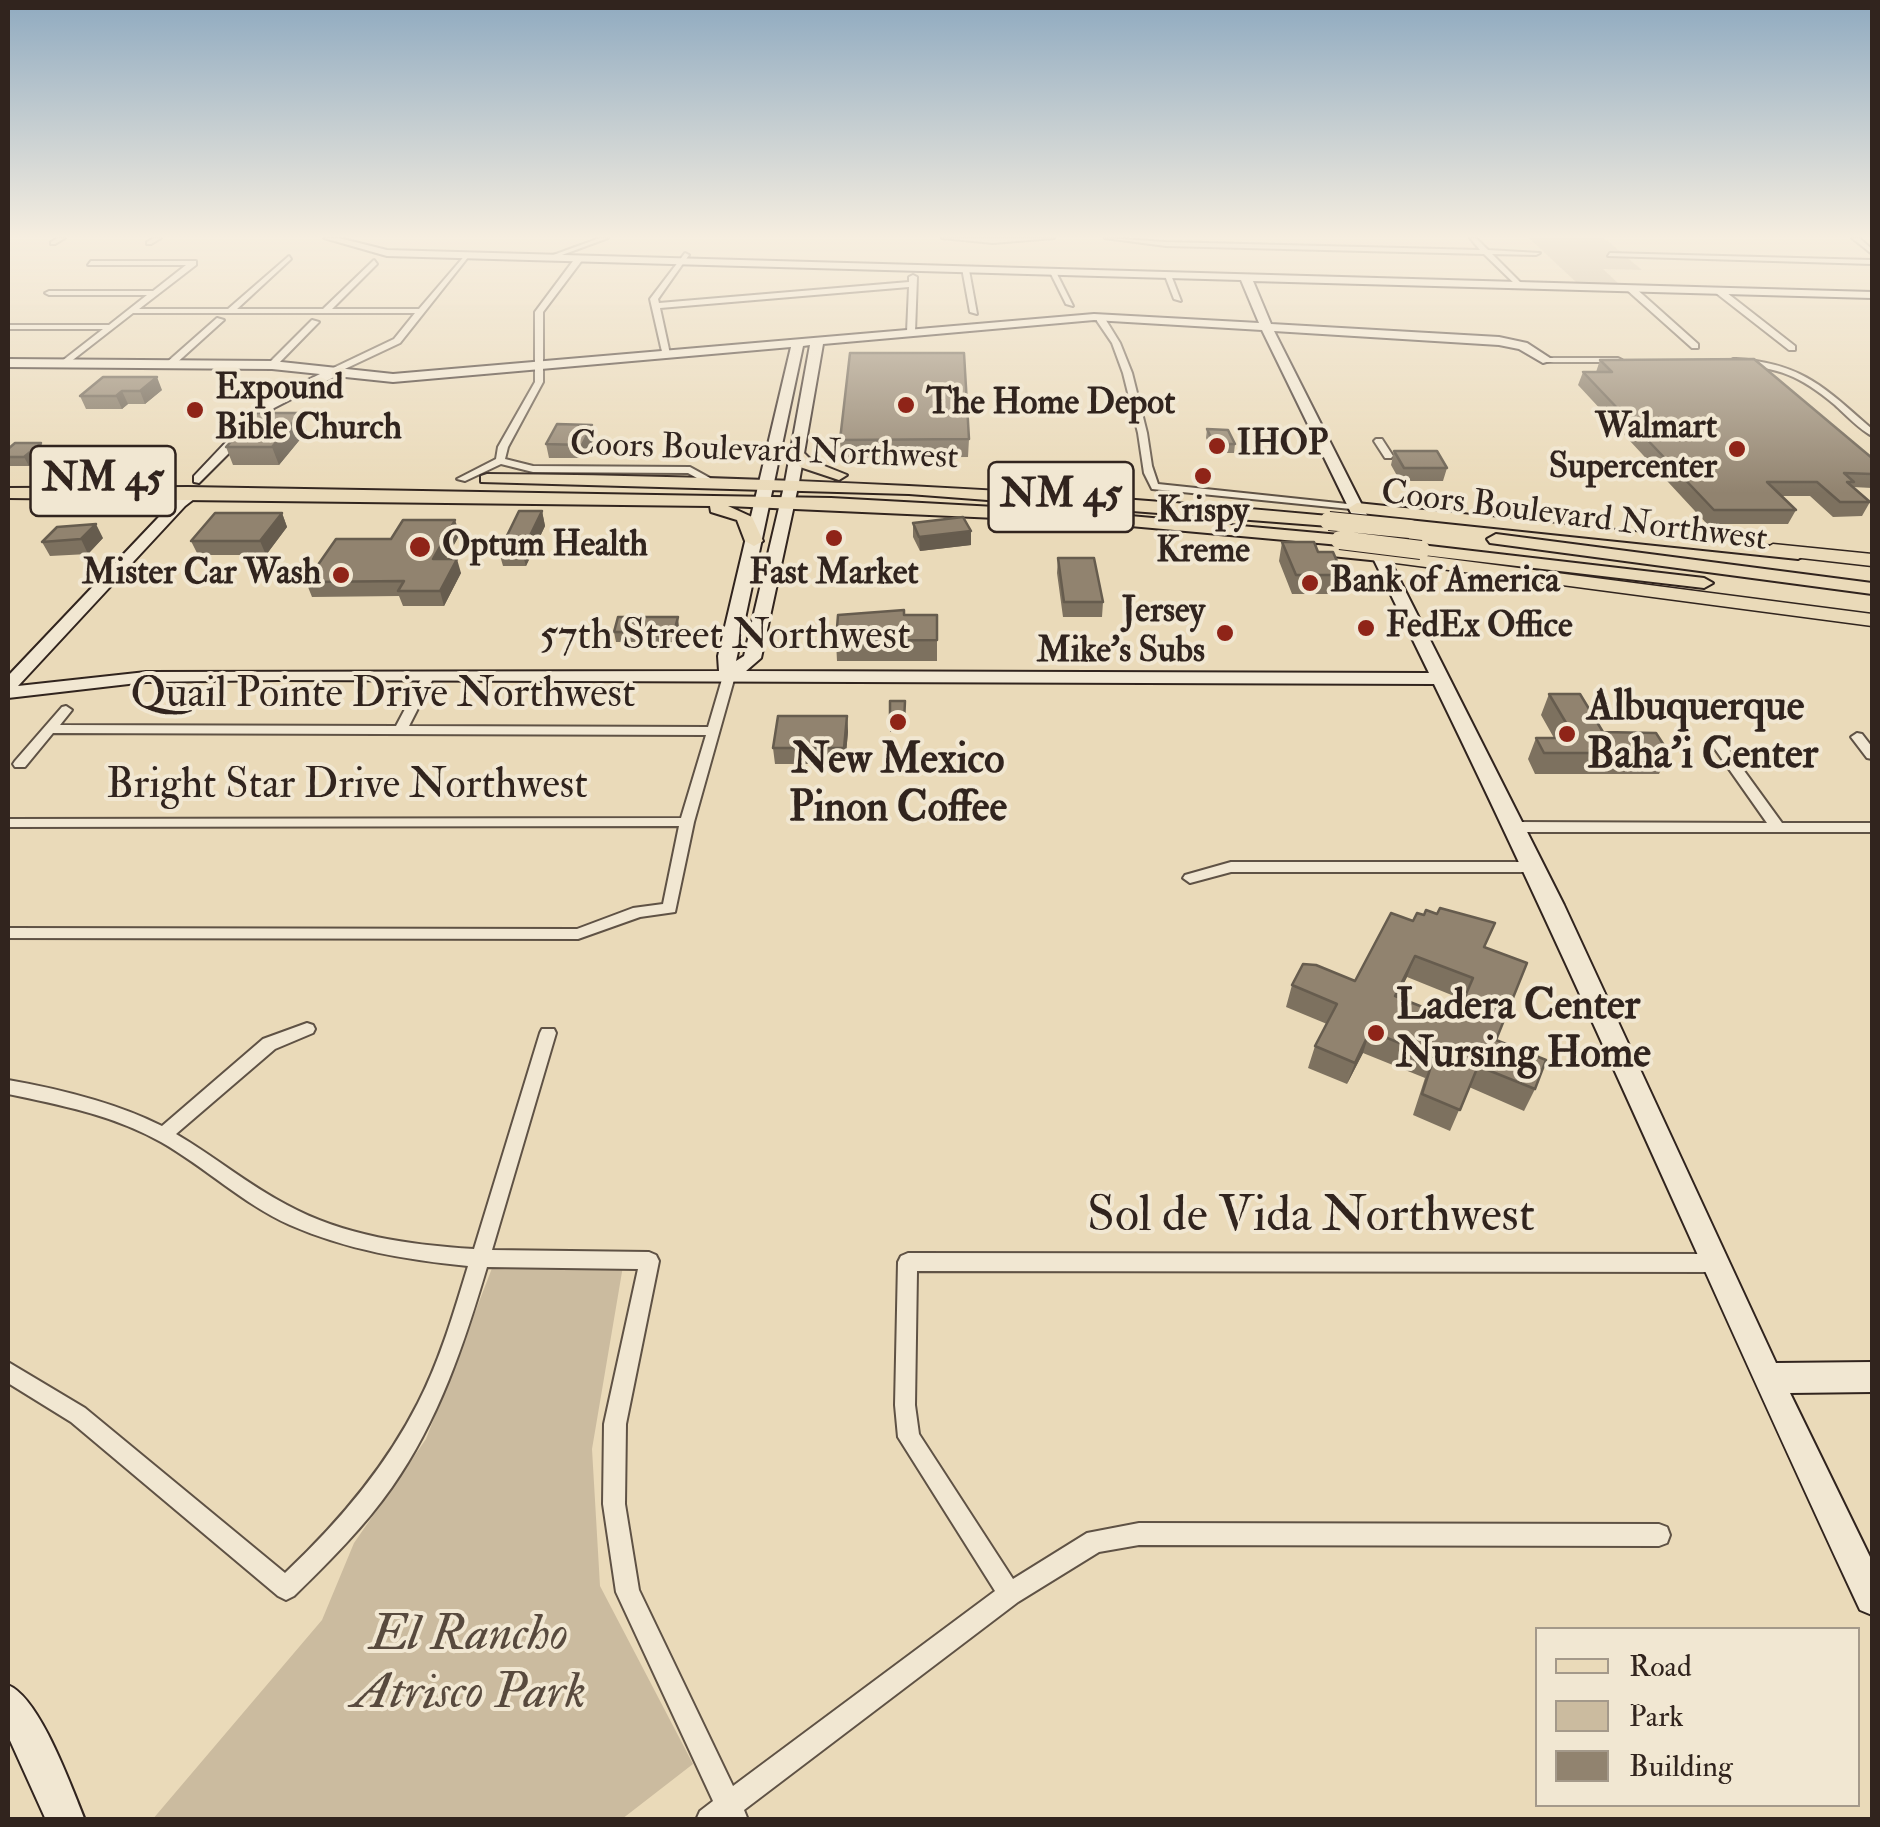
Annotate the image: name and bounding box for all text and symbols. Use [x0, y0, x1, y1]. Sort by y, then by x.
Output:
place label: Expound Bible Church [215, 369, 402, 451]
place label: The Home Depot [926, 384, 1175, 426]
marker: The Home Depot [895, 394, 917, 416]
marker: Expound Bible Church [184, 399, 206, 421]
place label: Walmart Supercenter [1549, 408, 1717, 490]
street label: Coors Boulevard Northwest [569, 425, 959, 481]
place label: IHOP [1237, 425, 1328, 467]
marker: IHOP [1206, 435, 1228, 457]
marker: Walmart Supercenter [1726, 438, 1748, 460]
road number: NM 45 [31, 446, 176, 516]
road number: NM 45 [988, 462, 1134, 532]
marker: Krispy Kreme [1192, 465, 1214, 487]
street label: Coors Boulevard Northwest [1378, 473, 1770, 563]
place label: Krispy Kreme [1156, 492, 1250, 574]
place label: Optum Health [442, 526, 648, 568]
marker: Fast Market [823, 527, 845, 549]
marker: Optum Health [407, 534, 433, 560]
place label: Mister Car Wash [82, 554, 321, 596]
place label: Fast Market [749, 554, 919, 596]
place label: Bank of America [1330, 562, 1560, 604]
marker: Mister Car Wash [330, 564, 352, 586]
marker: Bank of America [1299, 572, 1321, 594]
place label: Jersey Mike's Subs [1037, 592, 1205, 674]
place label: FedEx Office [1386, 607, 1573, 649]
street label: 57th Street Northwest [539, 614, 911, 664]
marker: FedEx Office [1355, 617, 1377, 639]
marker: Jersey Mike's Subs [1214, 622, 1236, 644]
street label: Quail Pointe Drive Northwest [130, 672, 636, 722]
place label: Albuquerque Baha'i Center [1587, 685, 1818, 784]
marker: New Mexico Pinon Coffee [887, 711, 909, 733]
marker: Albuquerque Baha'i Center [1556, 723, 1578, 745]
place label: New Mexico Pinon Coffee [789, 738, 1007, 836]
street label: Bright Star Drive Northwest [106, 763, 588, 813]
place label: Ladera Center Nursing Home [1396, 984, 1651, 1082]
marker: Ladera Center Nursing Home [1365, 1022, 1387, 1044]
street label: Sol de Vida Northwest [1087, 1189, 1535, 1249]
park label: El Rancho Atrisco Park [352, 1608, 586, 1726]
legend [1535, 1627, 1860, 1807]
text: Road [1629, 1648, 1692, 1685]
text: Park [1629, 1698, 1684, 1735]
text: Building [1629, 1748, 1733, 1785]

